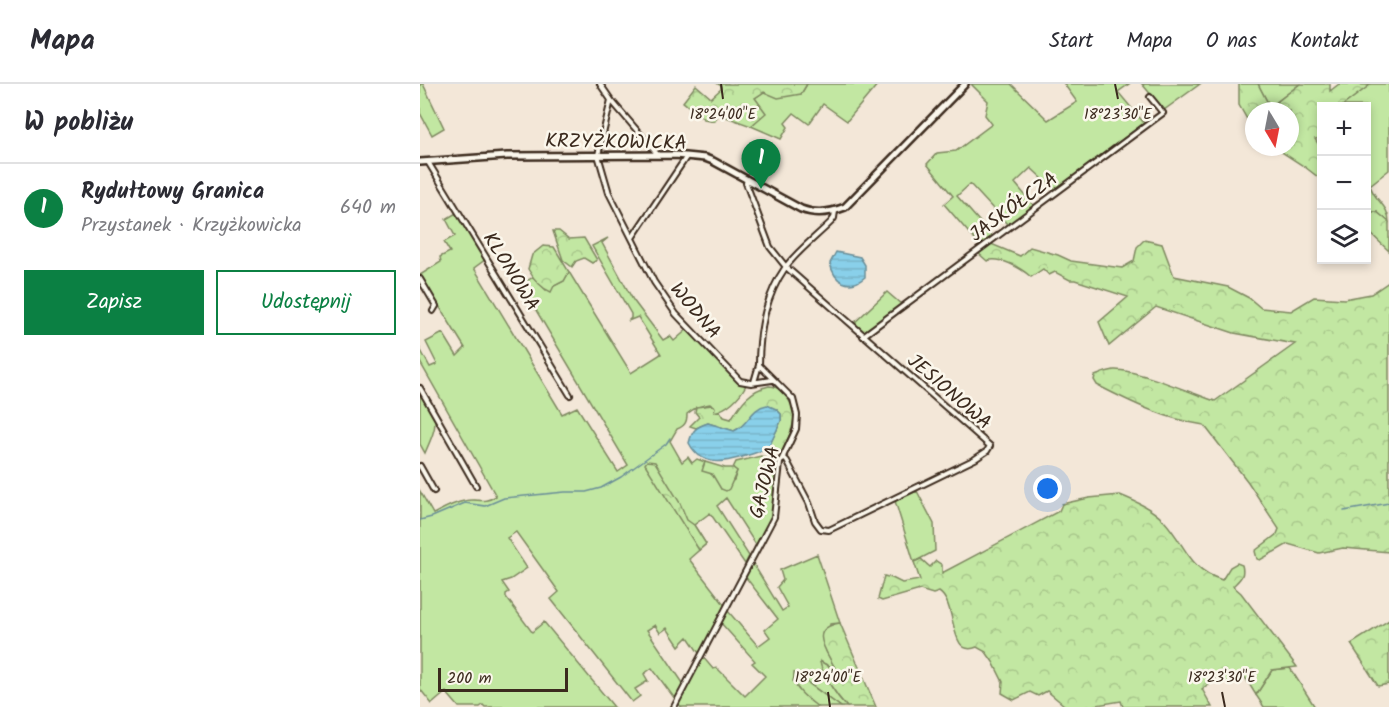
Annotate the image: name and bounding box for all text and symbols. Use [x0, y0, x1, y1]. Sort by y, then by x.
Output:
text: Mapa [30, 19, 95, 64]
text: Start [1049, 25, 1093, 58]
text: Mapa [1126, 25, 1173, 58]
text: O nas [1206, 25, 1257, 58]
text: Kontakt [1290, 25, 1359, 58]
text: W pobliżu [24, 102, 133, 144]
north arrow [1245, 102, 1299, 156]
map controls [1317, 102, 1371, 264]
button: + [1317, 102, 1371, 156]
text: 18°24'00"E [690, 103, 758, 127]
text: 18°23'30"E [1084, 103, 1153, 127]
street label: KRZYŻKOWICKA [545, 126, 687, 160]
pin: 1 [742, 140, 780, 189]
button: − [1317, 156, 1371, 210]
street label: JASKÓŁCZA [963, 164, 1065, 251]
text: Rydułtowy Granica [81, 175, 264, 210]
text: 1 [40, 192, 47, 224]
text: 640 m [340, 192, 396, 224]
text: Przystanek · Krzyżkowicka [81, 210, 302, 242]
button: layers [1317, 210, 1371, 264]
street label: KLONOWA [473, 226, 547, 318]
button: Zapisz [24, 270, 204, 335]
button: Udostępnij [216, 270, 396, 335]
street label: WODNA [661, 276, 728, 347]
street label: JESIONOWA [899, 346, 998, 439]
street label: GAJOWA [741, 443, 790, 522]
your location [1033, 474, 1062, 503]
scale bar [438, 665, 568, 692]
text: 200 m [447, 666, 491, 691]
text: 18°24'00"E [795, 666, 863, 690]
text: 18°23'30"E [1188, 666, 1257, 690]

